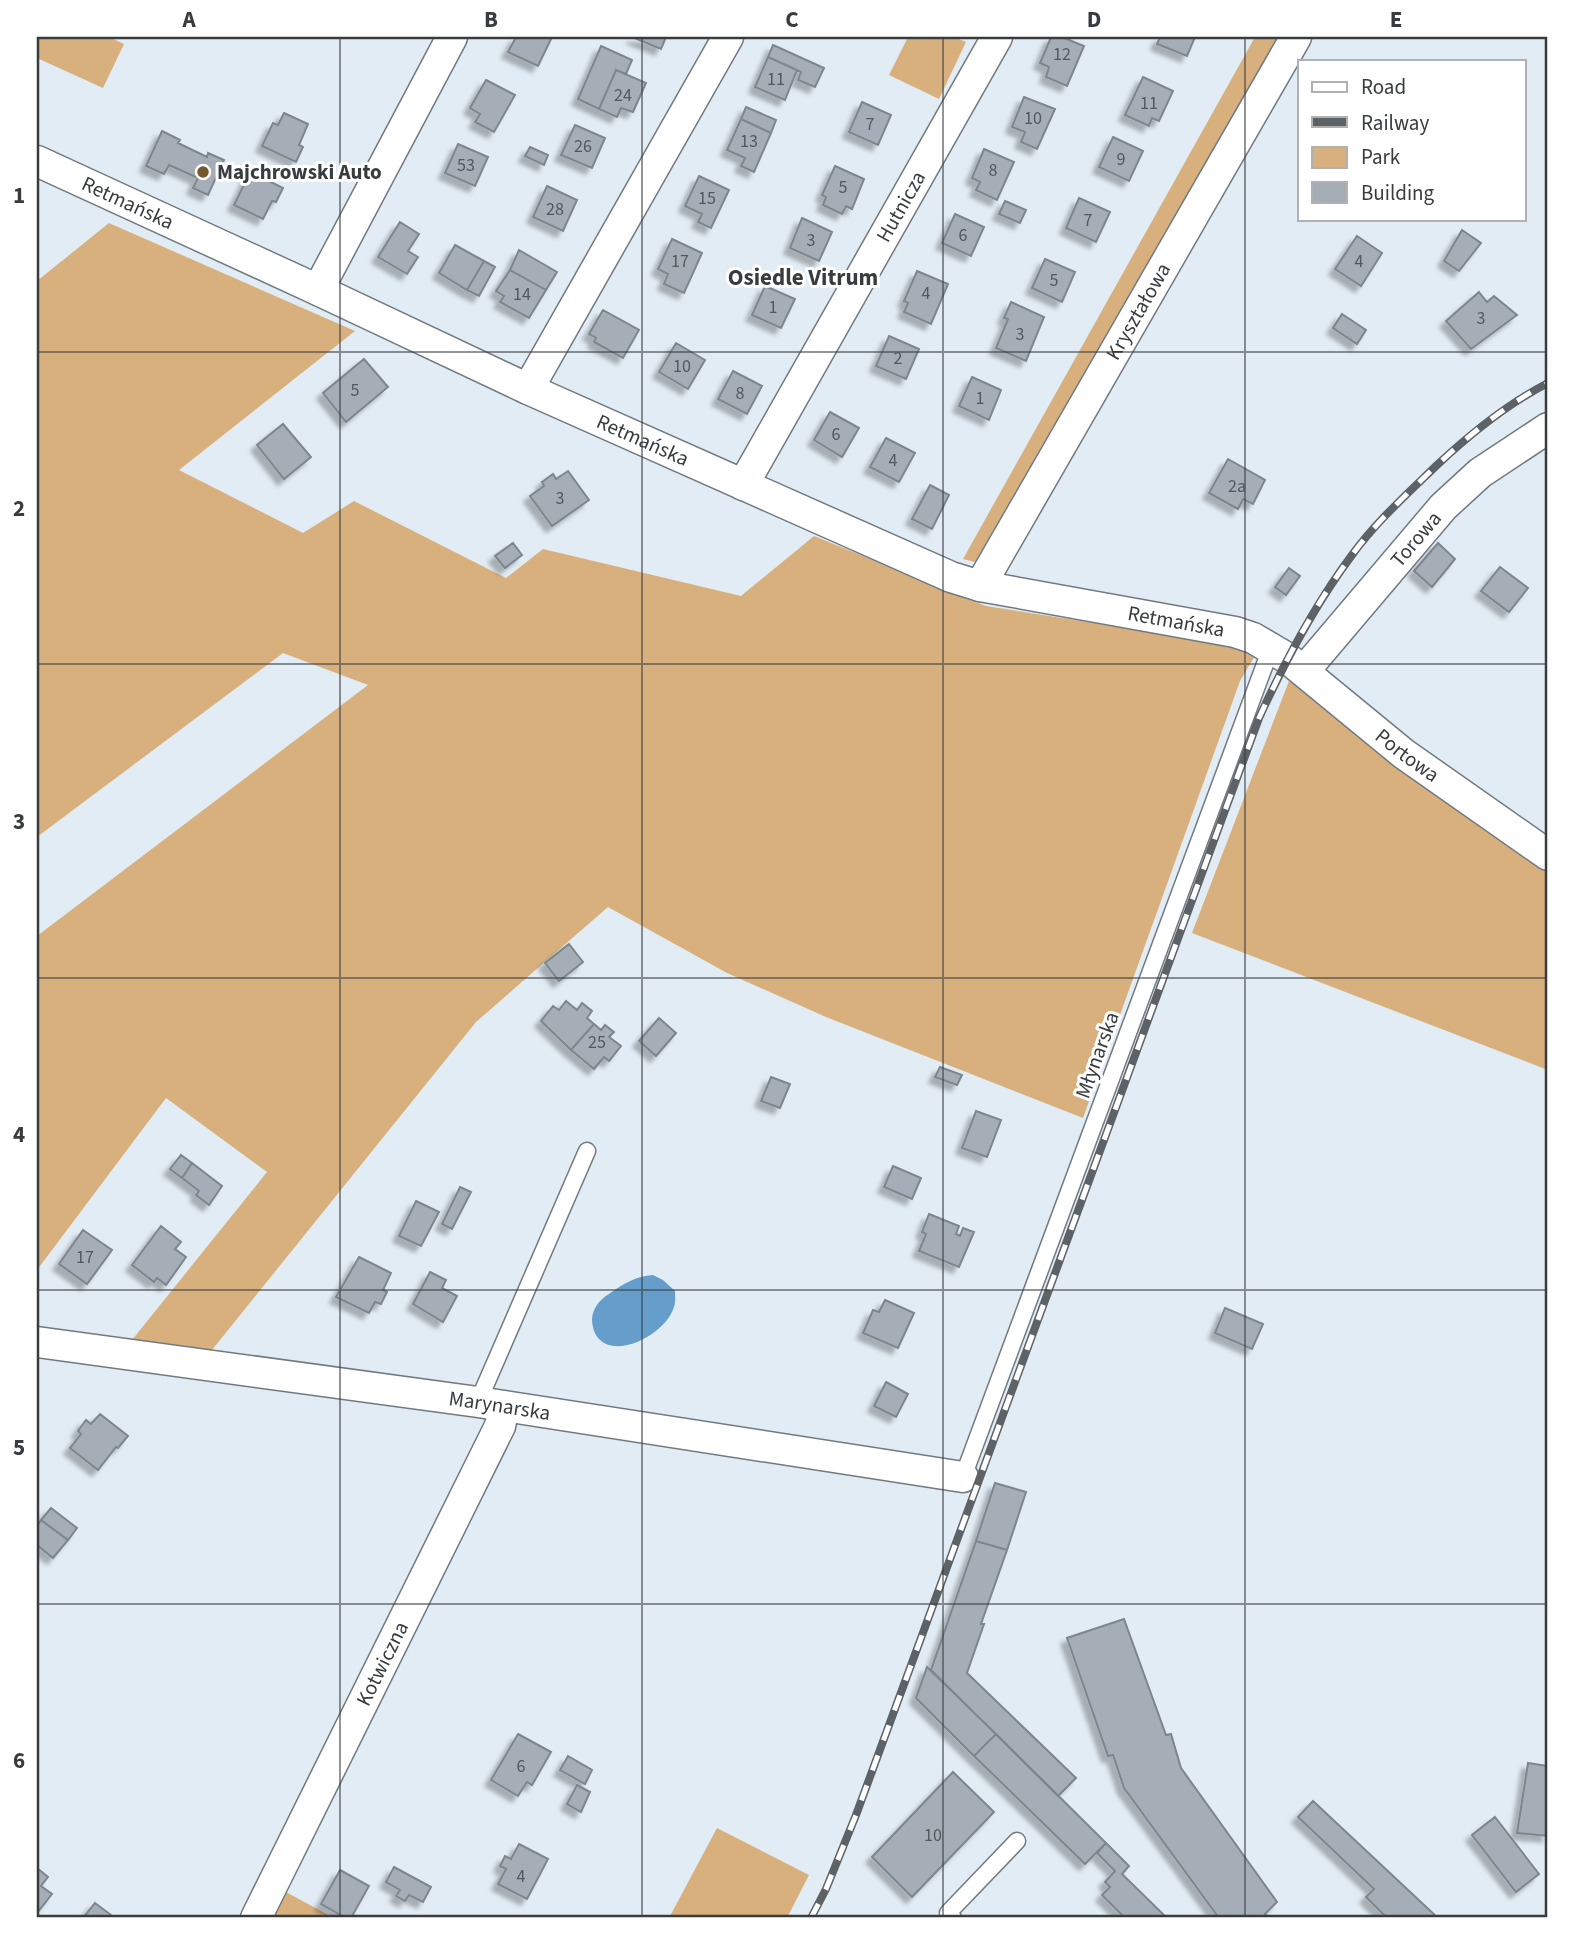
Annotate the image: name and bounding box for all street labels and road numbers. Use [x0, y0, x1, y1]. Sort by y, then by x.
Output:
street label: Hutnicza [869, 166, 933, 248]
street label: Retmańska [77, 169, 179, 237]
street label: Kryształowa [1098, 257, 1178, 365]
street label: Retmańska [592, 406, 694, 474]
street label: Torowa [1383, 504, 1448, 574]
street label: Retmańska [1125, 598, 1227, 645]
street label: Portowa [1369, 721, 1446, 789]
street label: Młynarska [1067, 1007, 1127, 1103]
street label: Marynarska [447, 1383, 553, 1428]
street label: Kotwiczna [349, 1616, 416, 1711]

